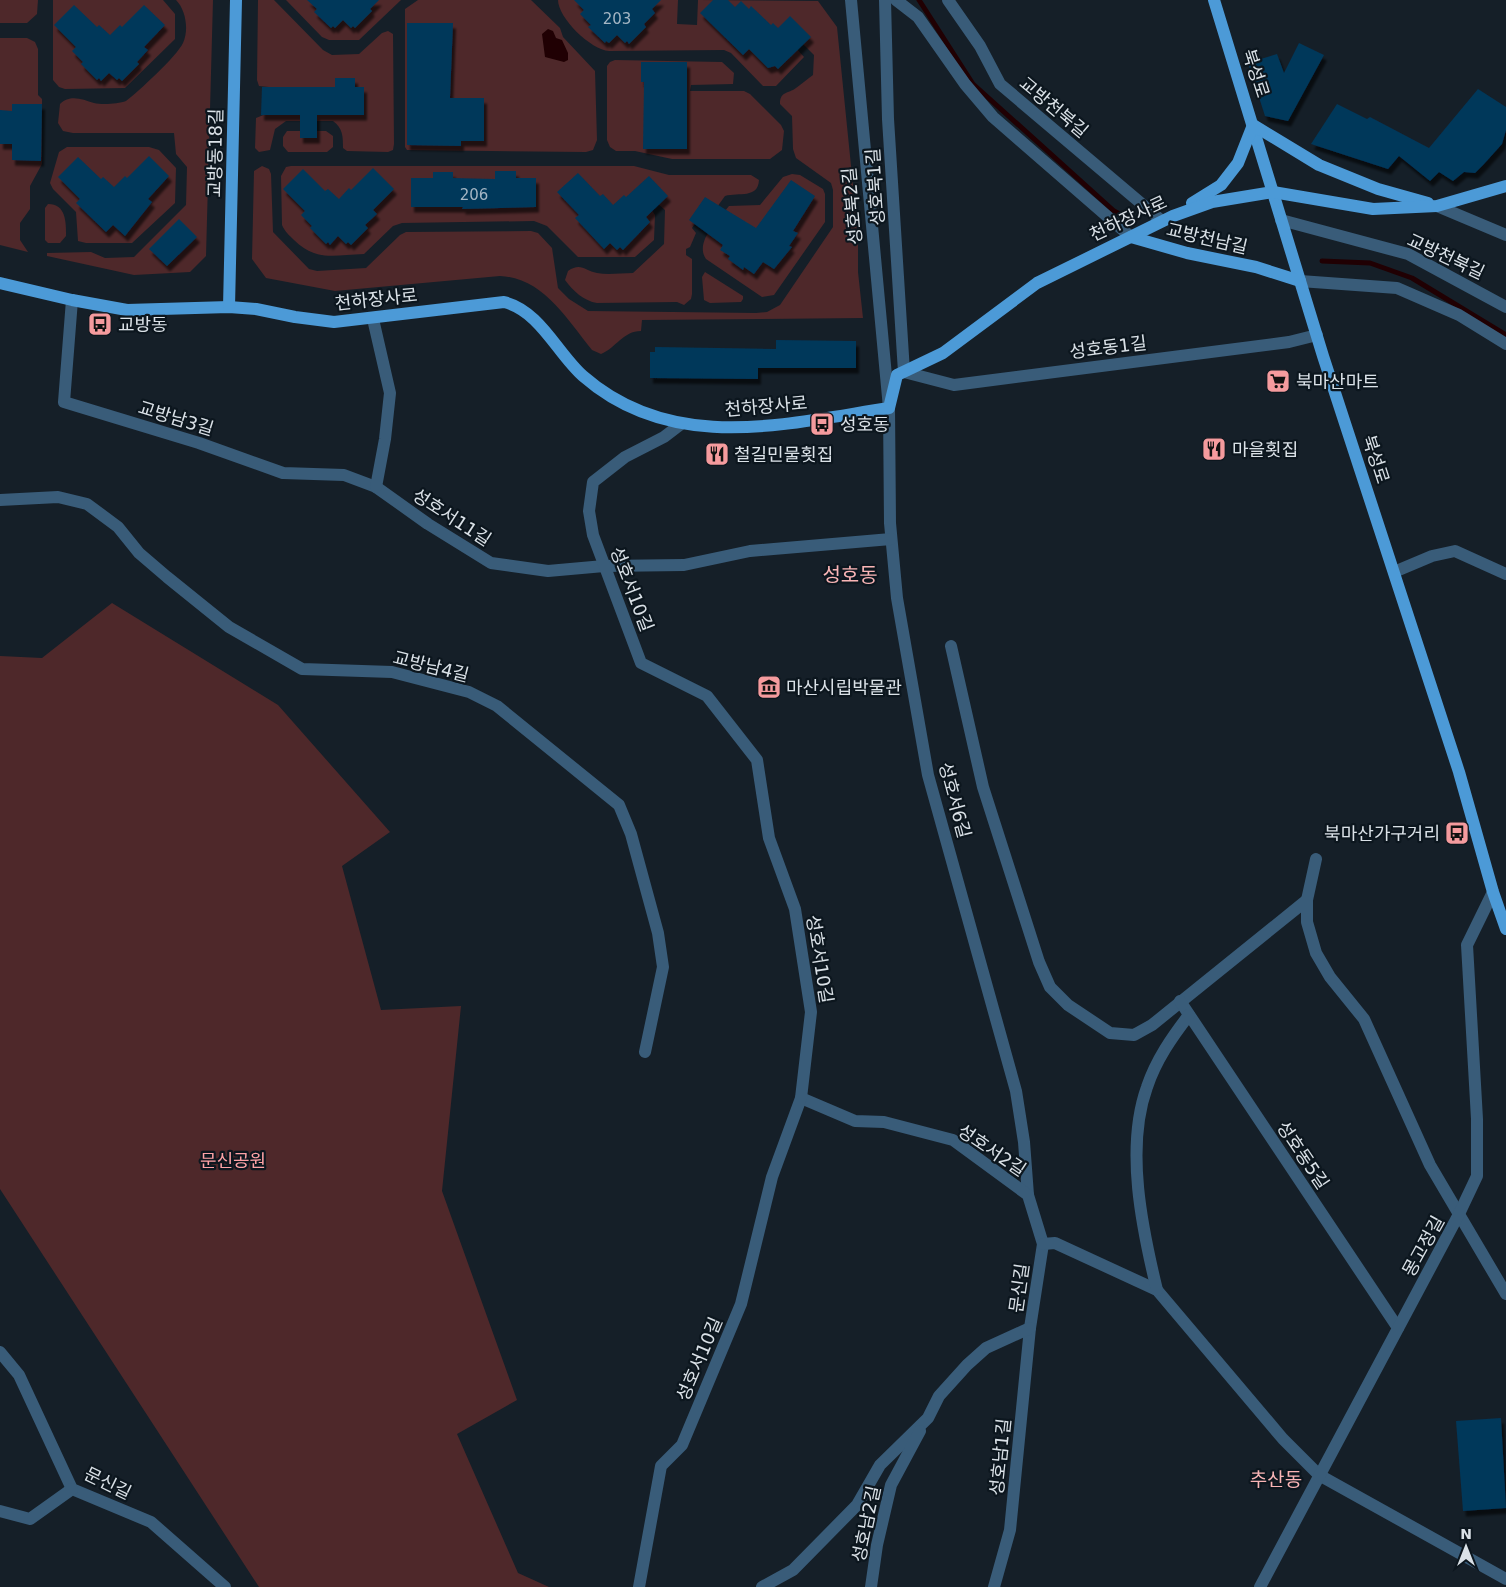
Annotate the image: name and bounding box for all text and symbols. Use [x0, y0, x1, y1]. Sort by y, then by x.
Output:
house number: 203 [603, 10, 631, 28]
street label: 북성로 [1238, 46, 1274, 100]
street label: 교방천북길 [1016, 72, 1092, 142]
street label: 교방동18길 [204, 108, 226, 198]
street label: 성호북1길 [862, 148, 888, 226]
street label: 성호북2길 [838, 166, 866, 246]
house number: 206 [460, 186, 488, 204]
street label: 천하장사로 [1086, 191, 1170, 245]
street label: 교방천남길 [1164, 218, 1250, 258]
street label: 교방천북길 [1404, 229, 1488, 283]
street label: 천하장사로 [334, 284, 418, 314]
bus stop icon: 교방동 [87, 311, 113, 337]
place label: 교방동 [118, 314, 168, 335]
street label: 성호동1길 [1068, 332, 1148, 362]
supermarket icon: 북마산마트 [1265, 368, 1291, 394]
place label: 북마산마트 [1296, 371, 1379, 392]
street label: 천하장사로 [724, 392, 808, 420]
street label: 교방남3길 [136, 397, 216, 439]
bus stop icon: 성호동 [809, 411, 835, 437]
place label: 성호동 [840, 414, 890, 435]
street label: 북성로 [1358, 432, 1394, 486]
restaurant icon: 마을횟집 [1201, 436, 1227, 462]
place label: 마을횟집 [1232, 439, 1298, 460]
restaurant icon: 철길민물횟집 [704, 441, 730, 467]
place label: 철길민물횟집 [734, 444, 833, 465]
street label: 성호서11길 [409, 484, 495, 550]
street label: 성호서10길 [606, 544, 658, 634]
district label: 성호동 [822, 563, 878, 587]
street label: 교방남4길 [391, 646, 471, 686]
museum icon: 마산시립박물관 [756, 674, 782, 700]
place label: 마산시립박물관 [786, 677, 902, 698]
street label: 성호서6길 [935, 760, 975, 840]
bus stop icon: 북마산가구거리 [1444, 820, 1470, 846]
place label: 북마산가구거리 [1324, 823, 1440, 844]
street label: 성호서10길 [803, 913, 837, 1005]
street label: 성호동5길 [1273, 1117, 1333, 1193]
street label: 성호서2길 [954, 1120, 1030, 1180]
park label: 문신공원 [200, 1150, 266, 1171]
street label: 몽고정길 [1398, 1212, 1448, 1280]
street label: 문신길 [1005, 1262, 1033, 1314]
street label: 성호서10길 [672, 1314, 726, 1404]
street label: 성호남1길 [985, 1417, 1015, 1497]
street label: 문신길 [81, 1463, 135, 1503]
district label: 추산동 [1250, 1468, 1302, 1490]
street label: 성호남2길 [848, 1484, 884, 1564]
north arrow [1441, 1522, 1491, 1572]
text: N [1460, 1526, 1472, 1542]

